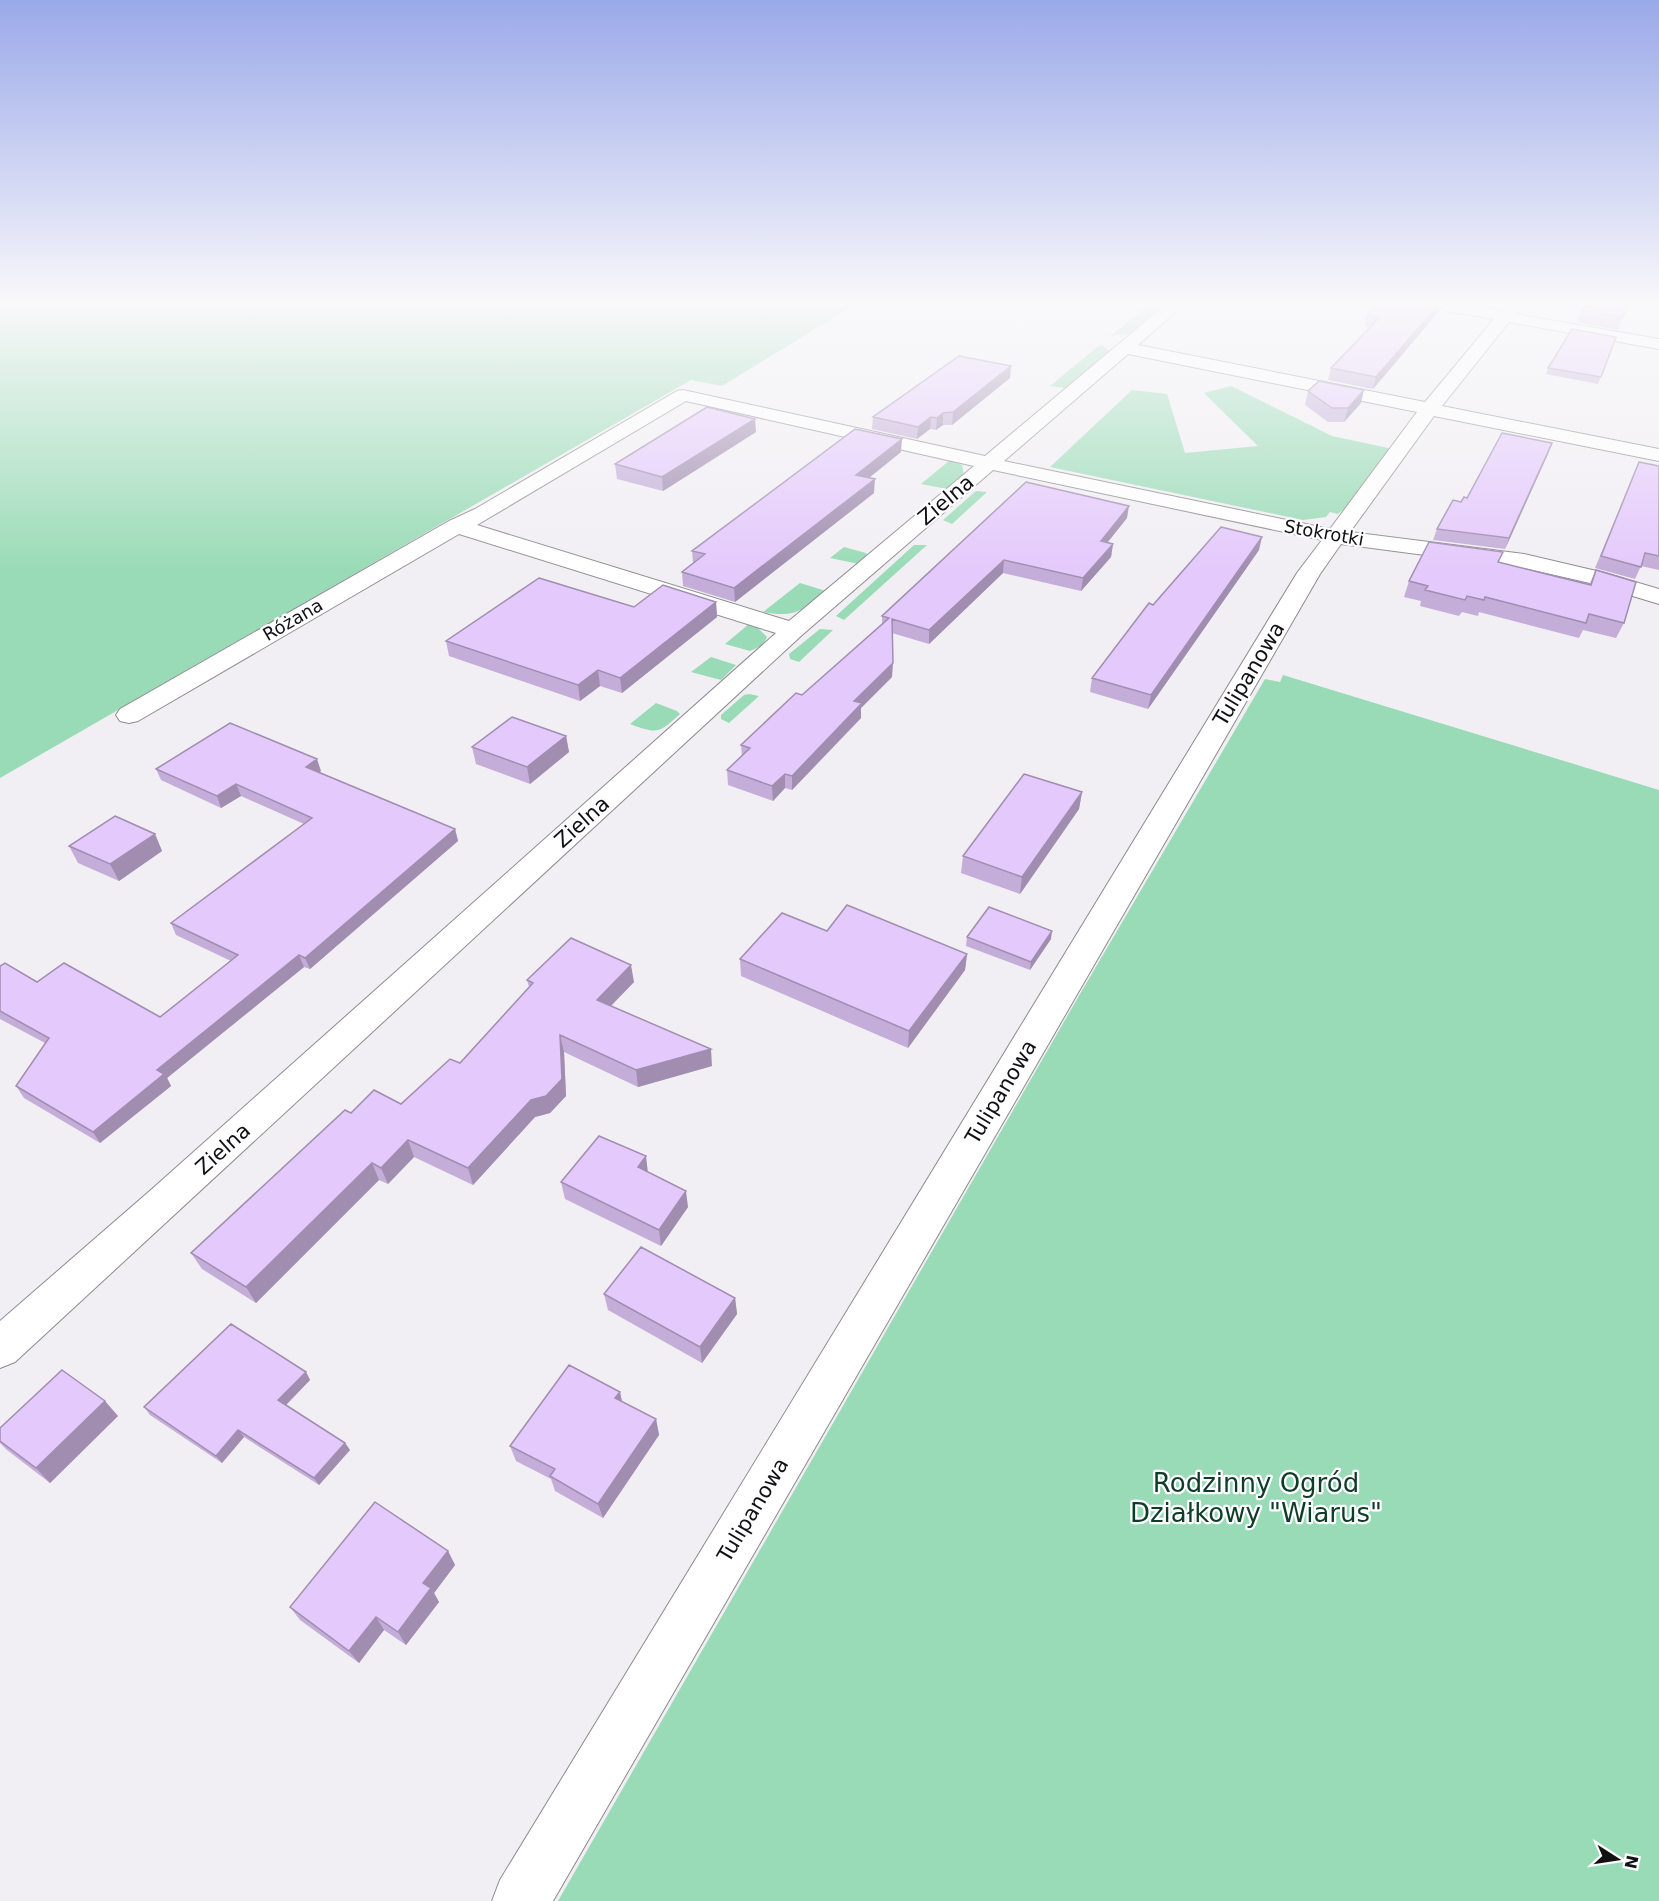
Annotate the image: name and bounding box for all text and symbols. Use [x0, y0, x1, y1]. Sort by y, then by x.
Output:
street label: Zielna [913, 470, 979, 530]
street label: Stokrotki [1283, 515, 1366, 550]
street label: Różana [259, 594, 326, 645]
street label: Tulipanowa [1208, 618, 1289, 731]
street label: Zielna [550, 791, 614, 853]
street label: Tulipanowa [960, 1036, 1041, 1149]
street label: Zielna [191, 1118, 255, 1180]
street label: Tulipanowa [712, 1454, 793, 1567]
park label: Rodzinny Ogród Działkowy "Wiarus" [1130, 1468, 1382, 1528]
north arrow [1587, 1829, 1647, 1889]
text: N [1620, 1853, 1642, 1871]

